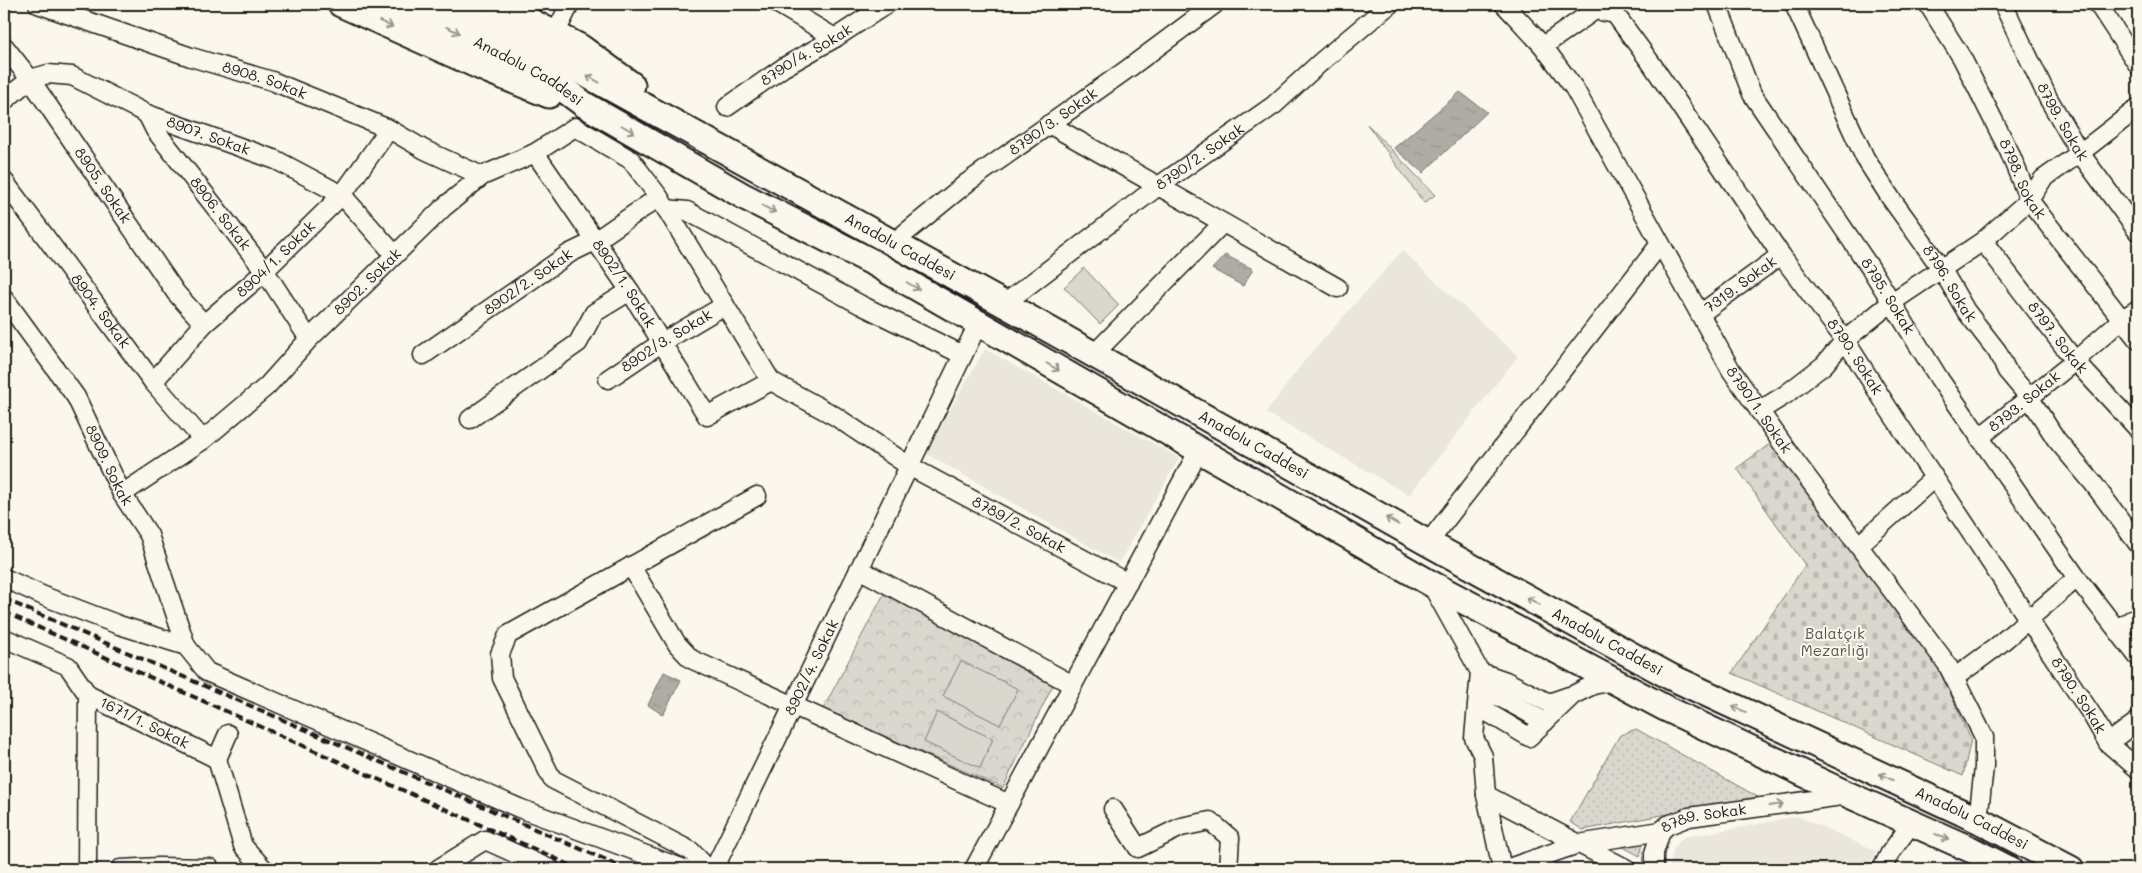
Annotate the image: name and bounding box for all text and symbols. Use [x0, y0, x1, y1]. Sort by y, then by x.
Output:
street label: 8790/4. Sokak [756, 18, 856, 90]
one-way arrow [378, 19, 393, 29]
one-way arrow [445, 26, 460, 35]
street label: Anadolu Caddesi [470, 31, 588, 109]
street label: 8908. Sokak [220, 56, 310, 103]
one-way arrow [586, 73, 601, 83]
street label: 8799. Sokak [2033, 79, 2093, 165]
street label: 8790/3. Sokak [1004, 83, 1101, 159]
street label: 8907. Sokak [164, 111, 253, 159]
street label: 8790/2. Sokak [1151, 118, 1248, 194]
one-way arrow [620, 124, 635, 134]
street label: 8798. Sokak [1995, 135, 2051, 223]
street label: 8905. Sokak [70, 143, 137, 227]
street label: 8906. Sokak [186, 172, 256, 254]
one-way arrow [761, 205, 776, 214]
street label: Anadolu Caddesi [842, 207, 960, 285]
street label: 8904/1. Sokak [231, 216, 319, 301]
street label: 8902/1. Sokak [588, 235, 661, 331]
street label: 8796. Sokak [1919, 240, 1982, 326]
street label: 8902. Sokak [329, 243, 405, 319]
street label: 8902/2. Sokak [479, 243, 576, 319]
street label: 7319. Sokak [1700, 251, 1780, 317]
street label: 8795. Sokak [1857, 253, 1920, 338]
street label: 8904. Sokak [67, 269, 136, 352]
one-way arrow [905, 281, 919, 291]
street label: 8797. Sokak [2024, 297, 2093, 377]
street label: 8902/3. Sokak [617, 304, 716, 376]
street label: 8790. Sokak [1823, 314, 1888, 398]
one-way arrow [1046, 362, 1060, 372]
street label: 8790/1. Sokak [1722, 362, 1797, 457]
street label: 8793. Sokak [1983, 366, 2064, 436]
street label: Anadolu Caddesi [1195, 405, 1313, 483]
street label: 8909. Sokak [81, 421, 138, 509]
street label: 8789/2. Sokak [969, 491, 1070, 557]
one-way arrow [1384, 516, 1399, 526]
one-way arrow [1526, 596, 1541, 606]
street label: Anadolu Caddesi [1549, 602, 1667, 680]
street label: 8902/4. Sokak [779, 616, 842, 718]
park label: Balatçık Mezarlığı [1801, 623, 1869, 660]
street label: 8790. Sokak [2047, 653, 2111, 737]
street label: 1671/1. Sokak [97, 691, 193, 753]
one-way arrow [1732, 703, 1747, 713]
one-way arrow [1879, 772, 1894, 782]
street label: Anadolu Caddesi [1912, 781, 2032, 854]
street label: 8789. Sokak [1655, 798, 1747, 836]
one-way arrow [1767, 800, 1783, 810]
one-way arrow [1934, 832, 1949, 842]

